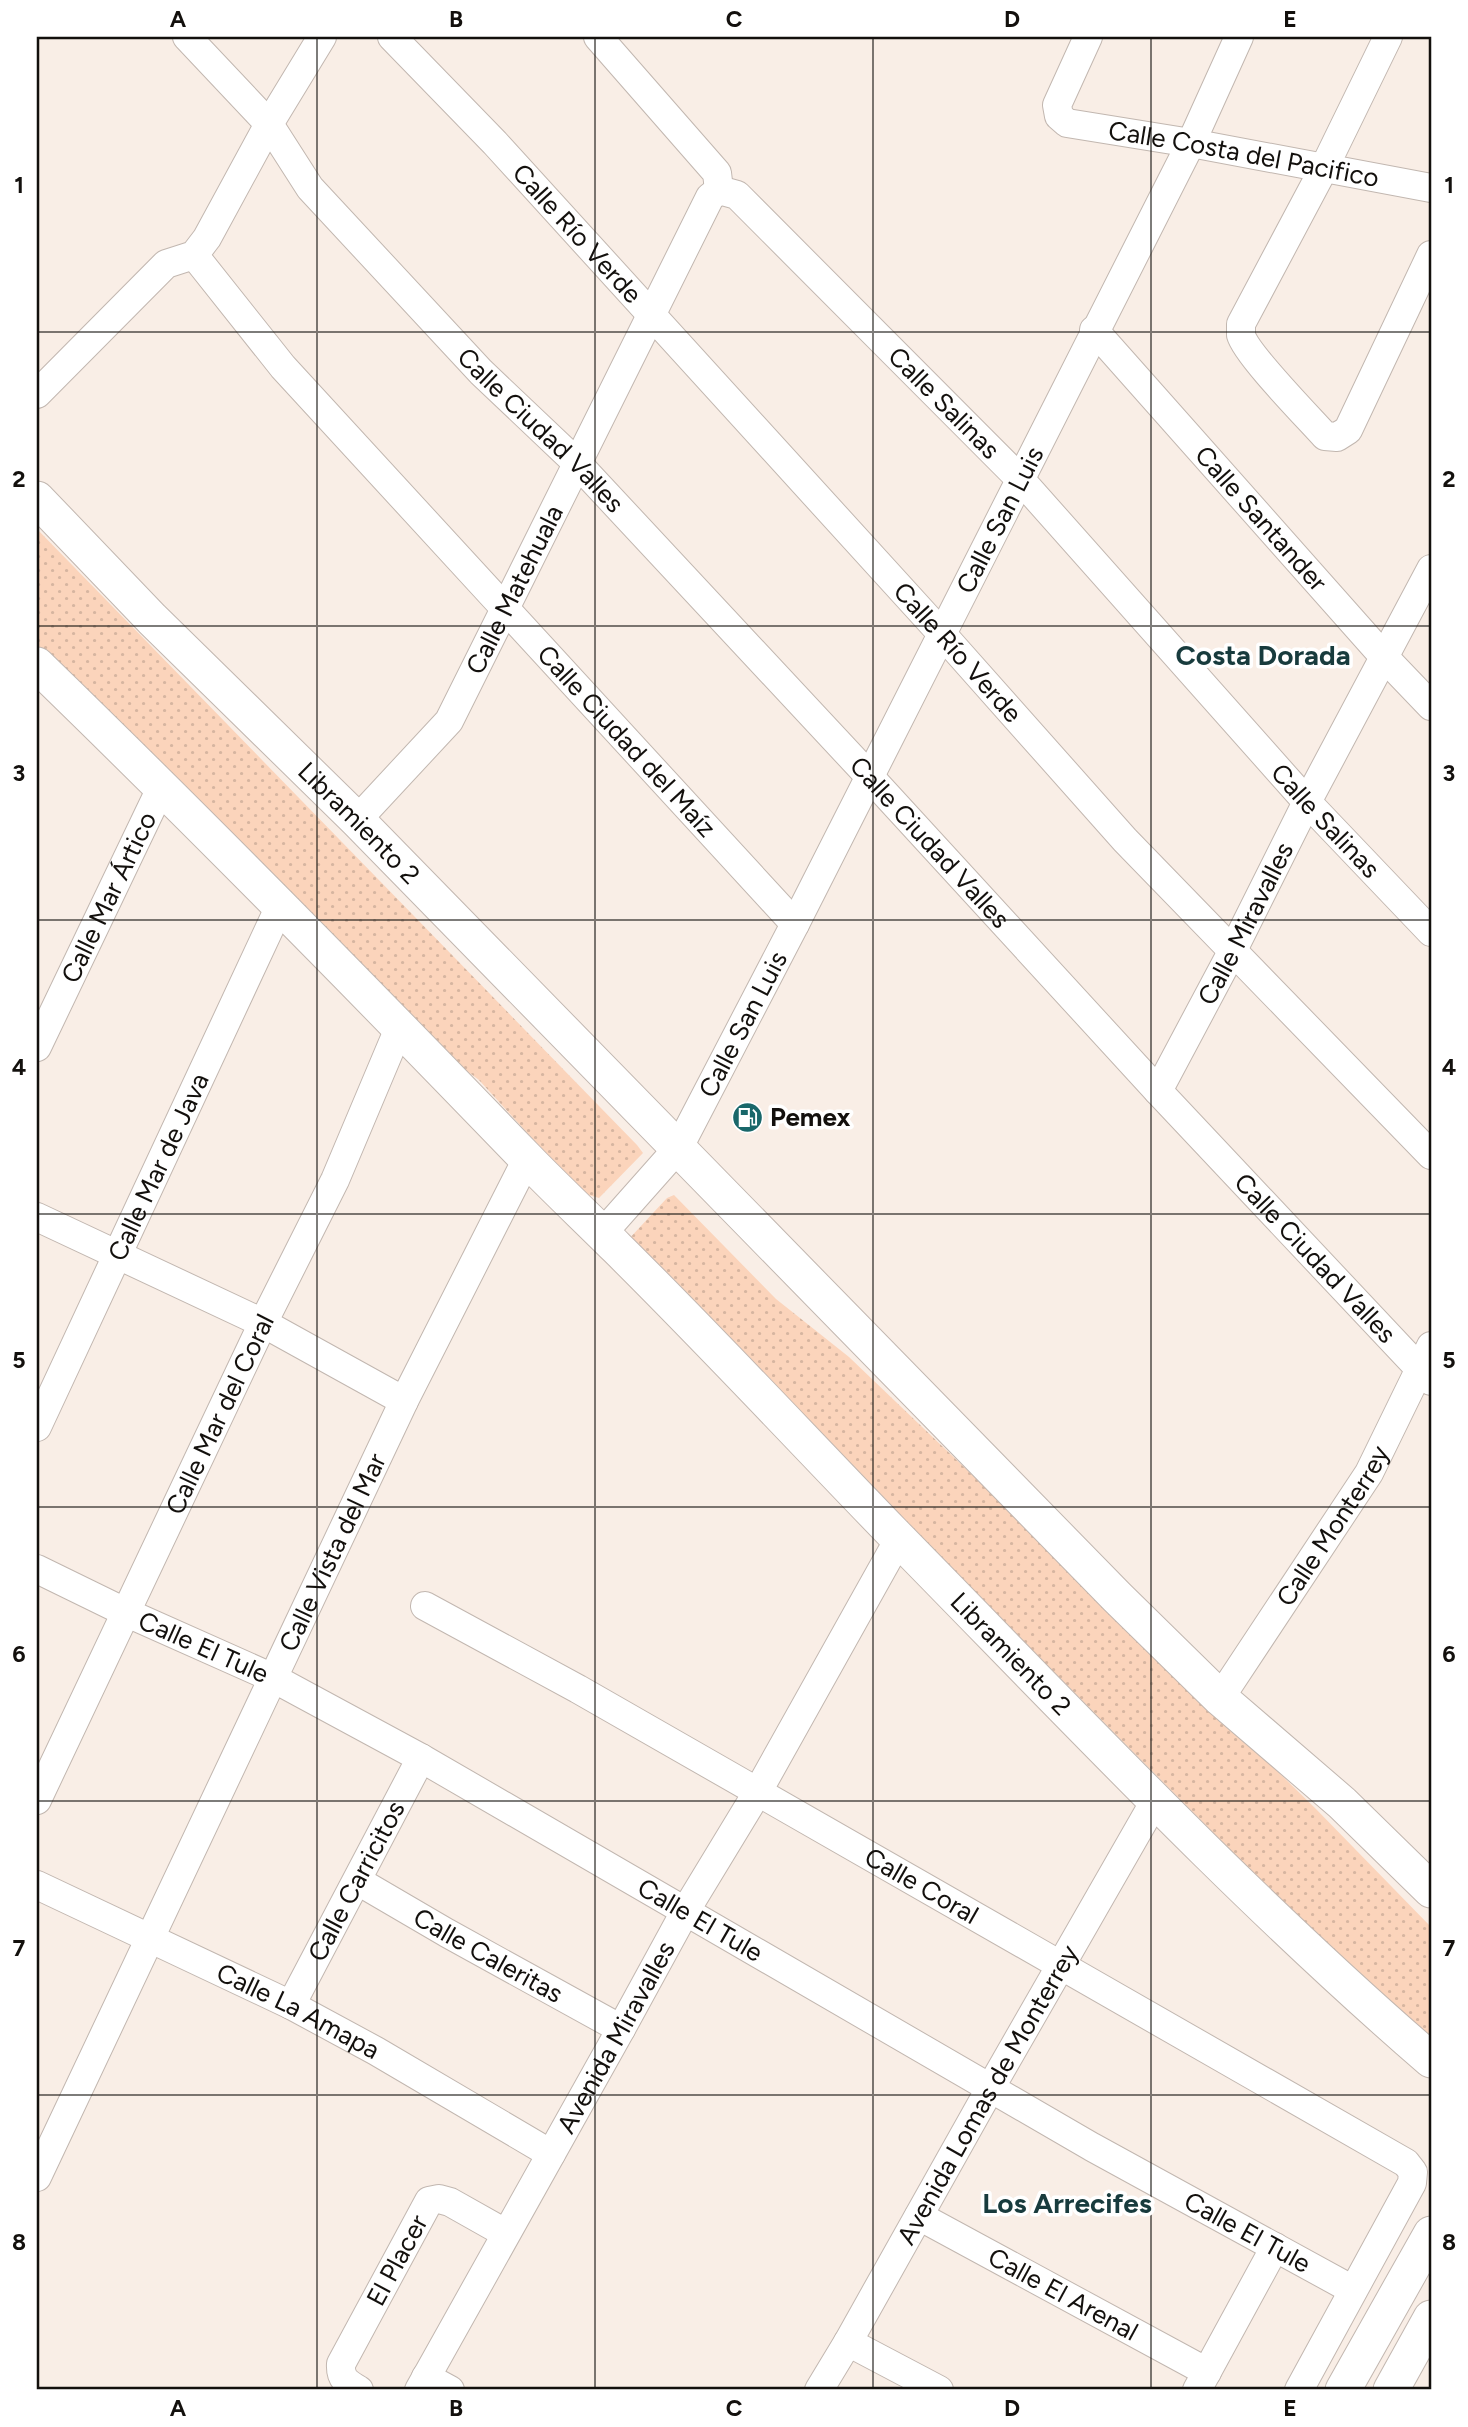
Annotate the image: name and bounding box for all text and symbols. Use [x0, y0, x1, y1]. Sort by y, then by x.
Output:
text: A [170, 5, 187, 33]
text: B [449, 5, 463, 33]
text: C [726, 5, 743, 33]
text: D [1004, 5, 1020, 33]
text: E [1283, 5, 1297, 33]
street label: Calle Costa del Pacifico [1106, 114, 1382, 194]
street label: Calle Río Verde [506, 157, 649, 310]
text: 1 [14, 171, 24, 199]
text: 1 [1444, 171, 1454, 199]
street label: Calle Salinas [882, 340, 1007, 465]
street label: Calle Ciudad Valles [450, 341, 631, 519]
street label: Calle Santander [1188, 439, 1334, 598]
street label: Calle San Luis [949, 441, 1050, 599]
text: 2 [12, 465, 26, 493]
text: 2 [1442, 465, 1456, 493]
street label: Calle Matehuala [459, 500, 570, 679]
street label: Calle Río Verde [887, 576, 1029, 729]
street label: Calle Ciudad del Maíz [531, 638, 723, 844]
district label: Costa Dorada [1175, 638, 1351, 672]
street label: Calle Ciudad Valles [843, 750, 1017, 935]
street label: Libramiento 2 [291, 755, 427, 891]
street label: Calle Salinas [1264, 757, 1387, 885]
text: 3 [13, 759, 25, 787]
text: 3 [1443, 759, 1455, 787]
street label: Calle Mar Ártico [54, 806, 163, 988]
street label: Calle Miravalles [1191, 837, 1300, 1010]
street label: Calle San Luis [692, 946, 794, 1103]
text: 4 [12, 1053, 26, 1081]
text: 4 [1442, 1053, 1456, 1081]
street label: Calle Mar de Java [101, 1068, 216, 1266]
fuel station icon: Pemex [730, 1100, 764, 1134]
place label: Pemex [770, 1101, 850, 1133]
street label: Calle Ciudad Valles [1228, 1166, 1403, 1350]
street label: Calle Mar del Coral [159, 1309, 281, 1519]
text: 5 [12, 1346, 26, 1374]
text: 5 [1442, 1346, 1456, 1374]
street label: Calle Monterrey [1269, 1440, 1396, 1612]
street label: Calle Vista del Mar [272, 1448, 393, 1657]
street label: Libramiento 2 [944, 1585, 1078, 1722]
street label: Calle El Tule [133, 1604, 274, 1690]
text: 6 [12, 1640, 26, 1668]
text: 6 [1442, 1640, 1456, 1668]
street label: Calle Carricitos [301, 1795, 412, 1967]
street label: Calle Coral [859, 1841, 984, 1931]
street label: Calle El Tule [632, 1871, 769, 1969]
street label: Calle Caleritas [408, 1901, 569, 2010]
text: 7 [13, 1934, 26, 1962]
text: 7 [1443, 1934, 1456, 1962]
street label: Avenida Miravalles [550, 1936, 682, 2139]
street label: Avenida Lomas de Monterrey [890, 1939, 1085, 2250]
street label: Calle La Amapa [211, 1956, 385, 2066]
street label: Calle El Tule [1179, 2185, 1316, 2280]
district label: Los Arrecifes [982, 2186, 1152, 2220]
street label: El Placer [360, 2209, 435, 2311]
text: 8 [12, 2228, 26, 2256]
text: 8 [1442, 2228, 1456, 2256]
street label: Calle El Arenal [983, 2241, 1144, 2348]
text: A [170, 2394, 187, 2422]
text: B [449, 2394, 463, 2422]
text: C [726, 2394, 743, 2422]
text: D [1004, 2394, 1020, 2422]
text: E [1283, 2394, 1297, 2422]

